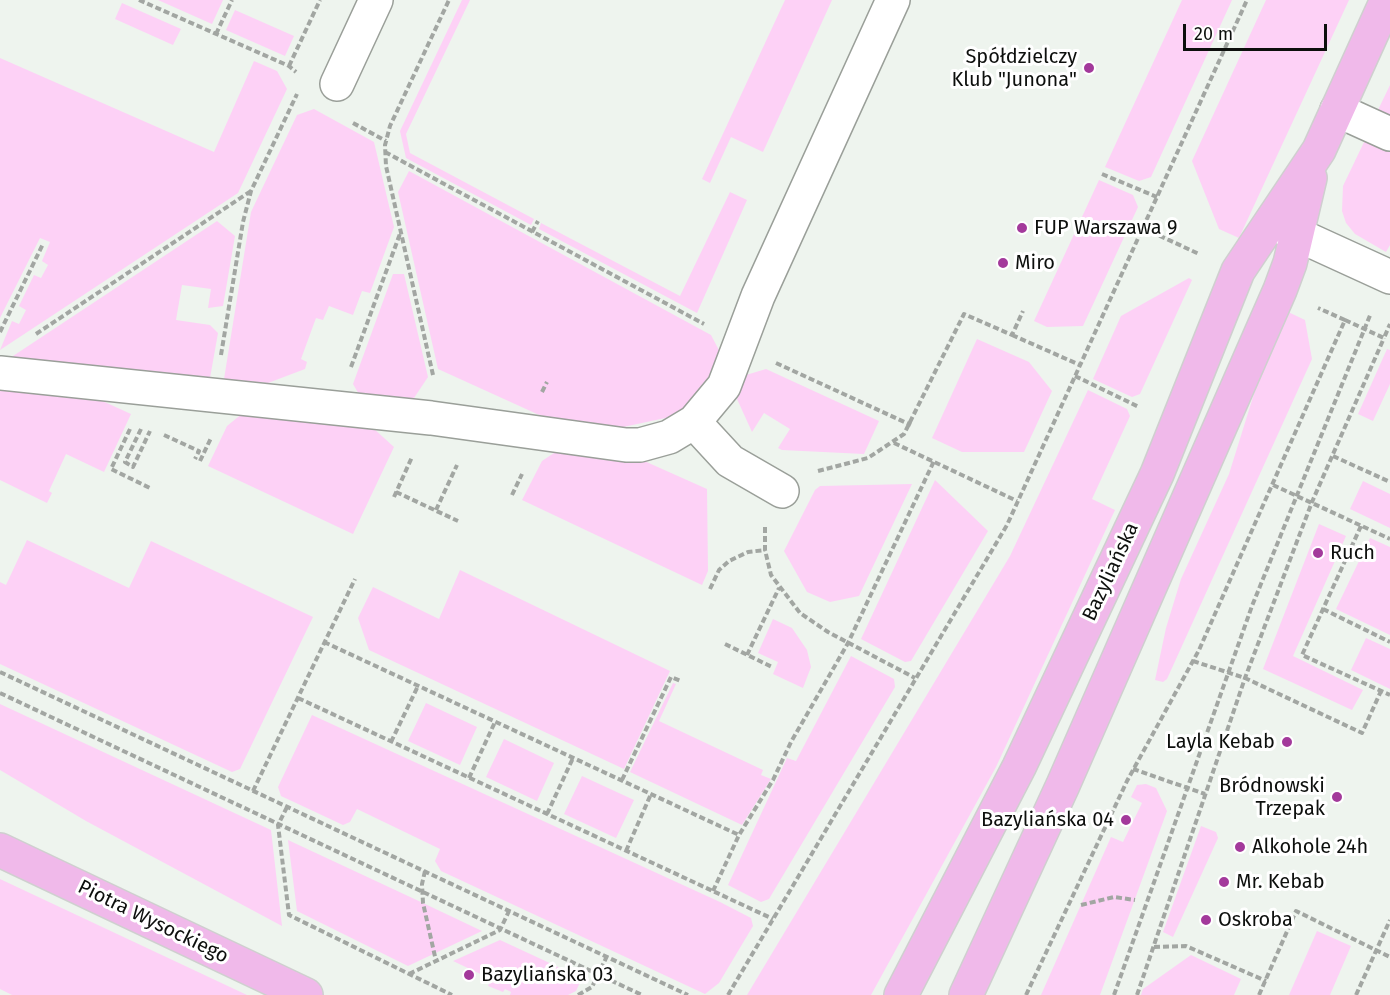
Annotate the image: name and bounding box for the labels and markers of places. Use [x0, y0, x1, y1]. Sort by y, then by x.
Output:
place label: Spółdzielczy Klub "Junona" [951, 45, 1077, 92]
marker: Spółdzielczy Klub "Junona" [1082, 61, 1096, 75]
place label: FUP Warszawa 9 [1034, 216, 1178, 240]
marker: FUP Warszawa 9 [1015, 221, 1029, 235]
place label: Miro [1015, 251, 1055, 275]
marker: Miro [996, 256, 1010, 270]
place label: Ruch [1330, 541, 1375, 565]
marker: Ruch [1311, 546, 1325, 560]
place label: Layla Kebab [1166, 730, 1275, 754]
marker: Layla Kebab [1280, 735, 1294, 749]
place label: Bródnowski Trzepak [1219, 774, 1325, 821]
marker: Bródnowski Trzepak [1330, 790, 1344, 804]
place label: Bazyliańska 04 [981, 808, 1114, 832]
marker: Bazyliańska 04 [1119, 813, 1133, 827]
place label: Alkohole 24h [1252, 835, 1368, 859]
marker: Alkohole 24h [1233, 840, 1247, 854]
place label: Mr. Kebab [1236, 870, 1325, 894]
marker: Mr. Kebab [1217, 875, 1231, 889]
place label: Oskroba [1218, 908, 1293, 932]
marker: Oskroba [1199, 913, 1213, 927]
place label: Bazyliańska 03 [481, 963, 613, 987]
marker: Bazyliańska 03 [462, 968, 476, 982]

